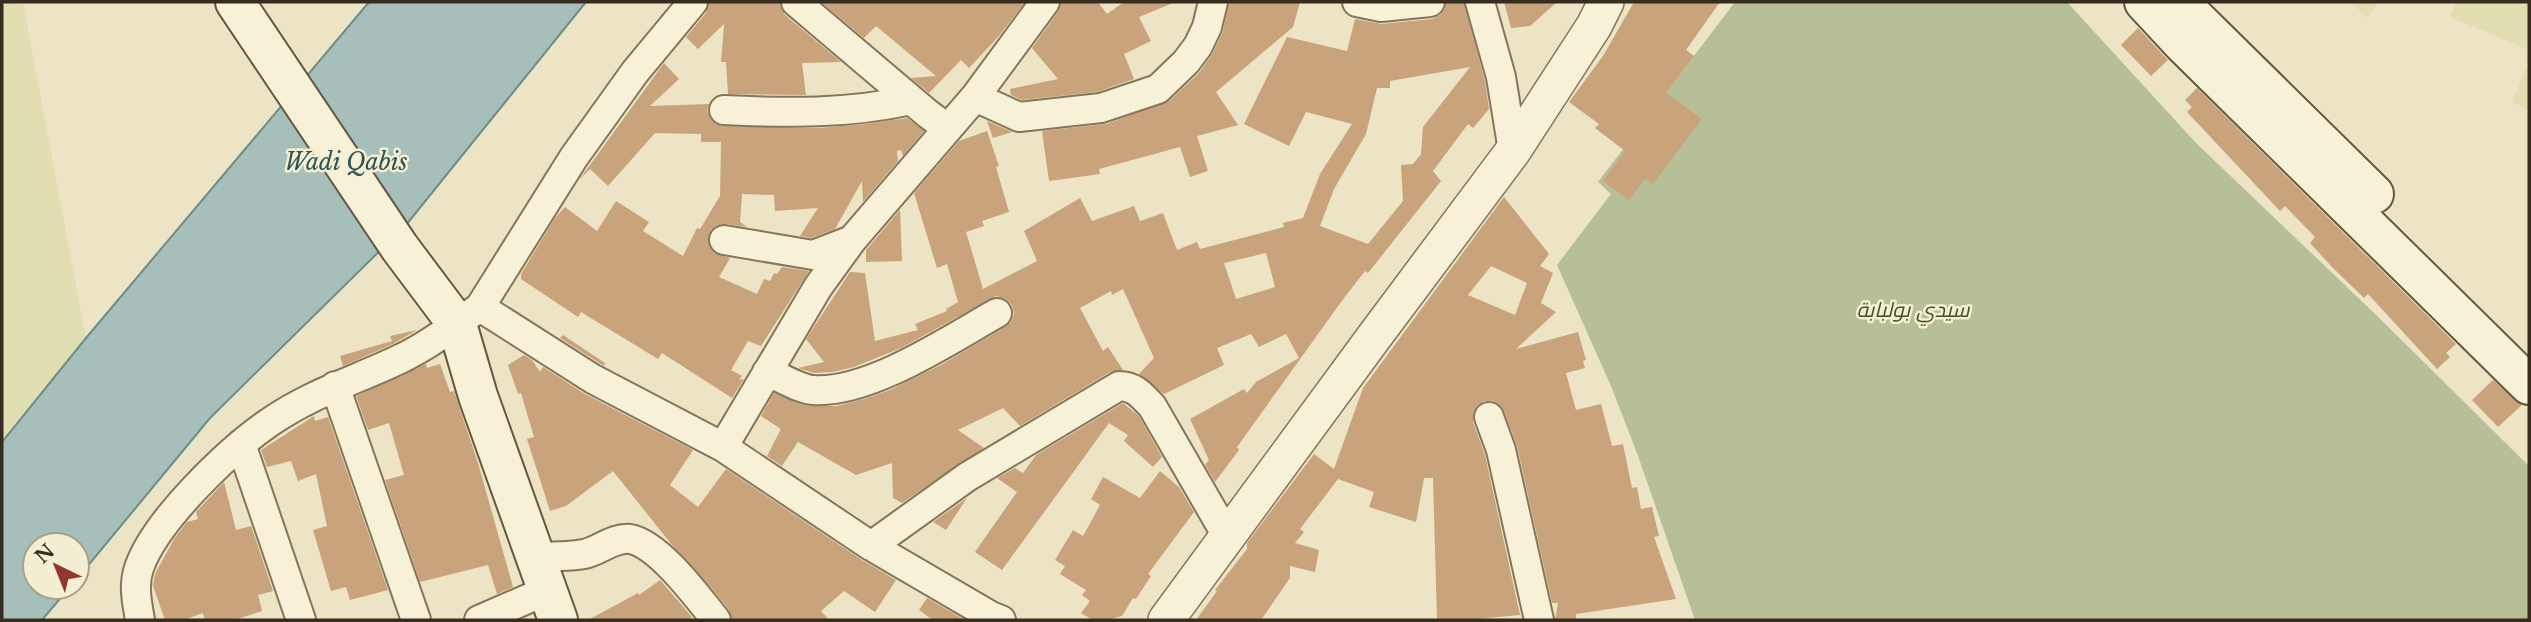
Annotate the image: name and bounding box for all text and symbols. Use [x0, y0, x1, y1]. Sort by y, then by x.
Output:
water label: Wadi Qabis [285, 148, 408, 176]
park label: سيدي بولبابة [1856, 297, 1970, 327]
north arrow [21, 531, 91, 601]
text: N [30, 539, 59, 568]

